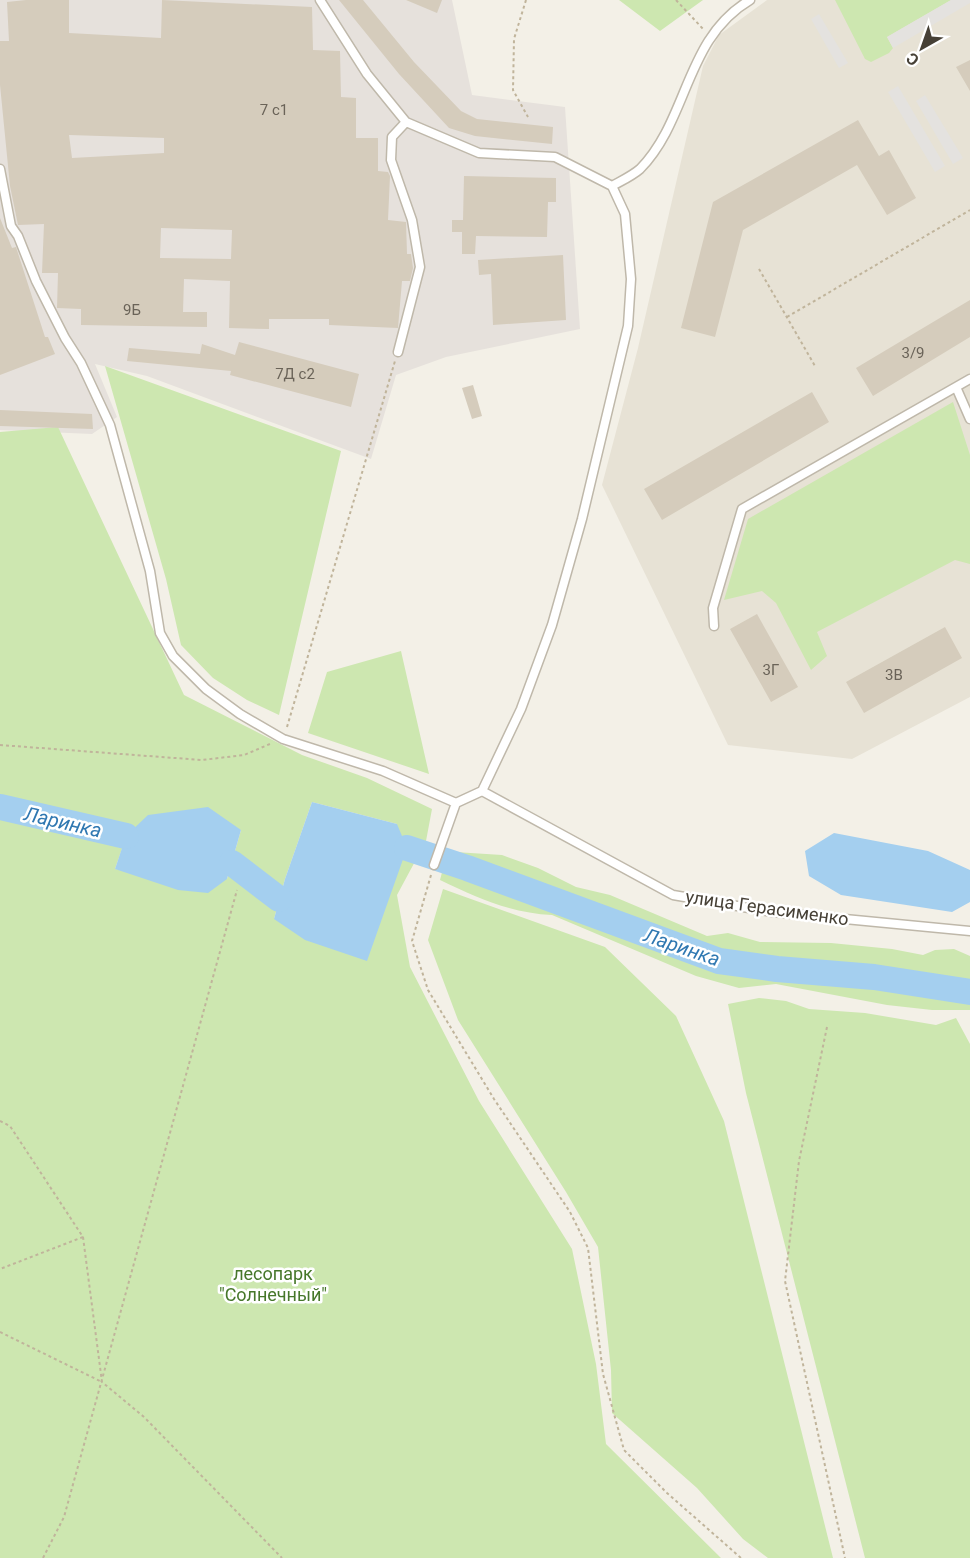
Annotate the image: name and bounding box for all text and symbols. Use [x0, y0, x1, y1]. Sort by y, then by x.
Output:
north arrow [892, 18, 952, 78]
text: С [903, 48, 923, 70]
house number: 7 с1 [260, 101, 288, 119]
house number: 9Б [123, 301, 141, 319]
house number: 3/9 [901, 344, 925, 362]
house number: 7Д с2 [275, 365, 315, 383]
house number: 3Г [763, 661, 779, 679]
house number: 3В [885, 666, 903, 684]
water label: Ларинка [21, 801, 104, 843]
street label: улица Герасименко [684, 886, 850, 929]
water label: Ларинка [640, 923, 723, 971]
park label: лесопарк "Солнечный" [219, 1263, 327, 1305]

